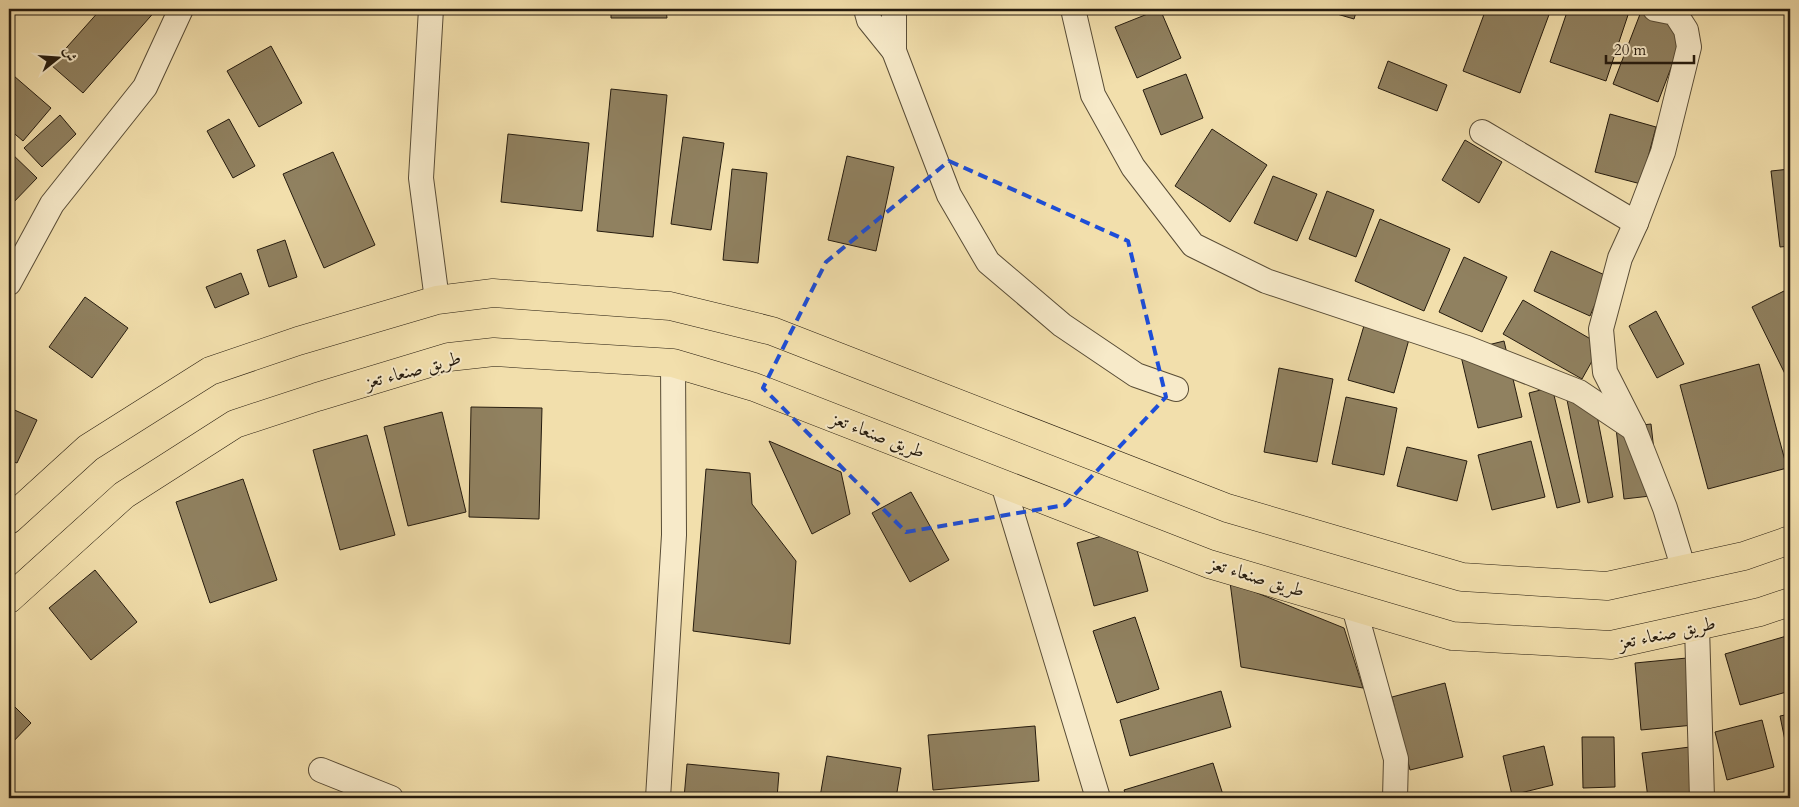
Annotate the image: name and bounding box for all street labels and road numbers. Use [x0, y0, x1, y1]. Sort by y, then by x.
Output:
street label: طريق صنعاء تعز [360, 345, 464, 396]
street label: طريق صنعاء تعز [826, 404, 929, 465]
street label: طريق صنعاء تعز [1204, 550, 1308, 604]
street label: طريق صنعاء تعز [1614, 610, 1718, 656]

